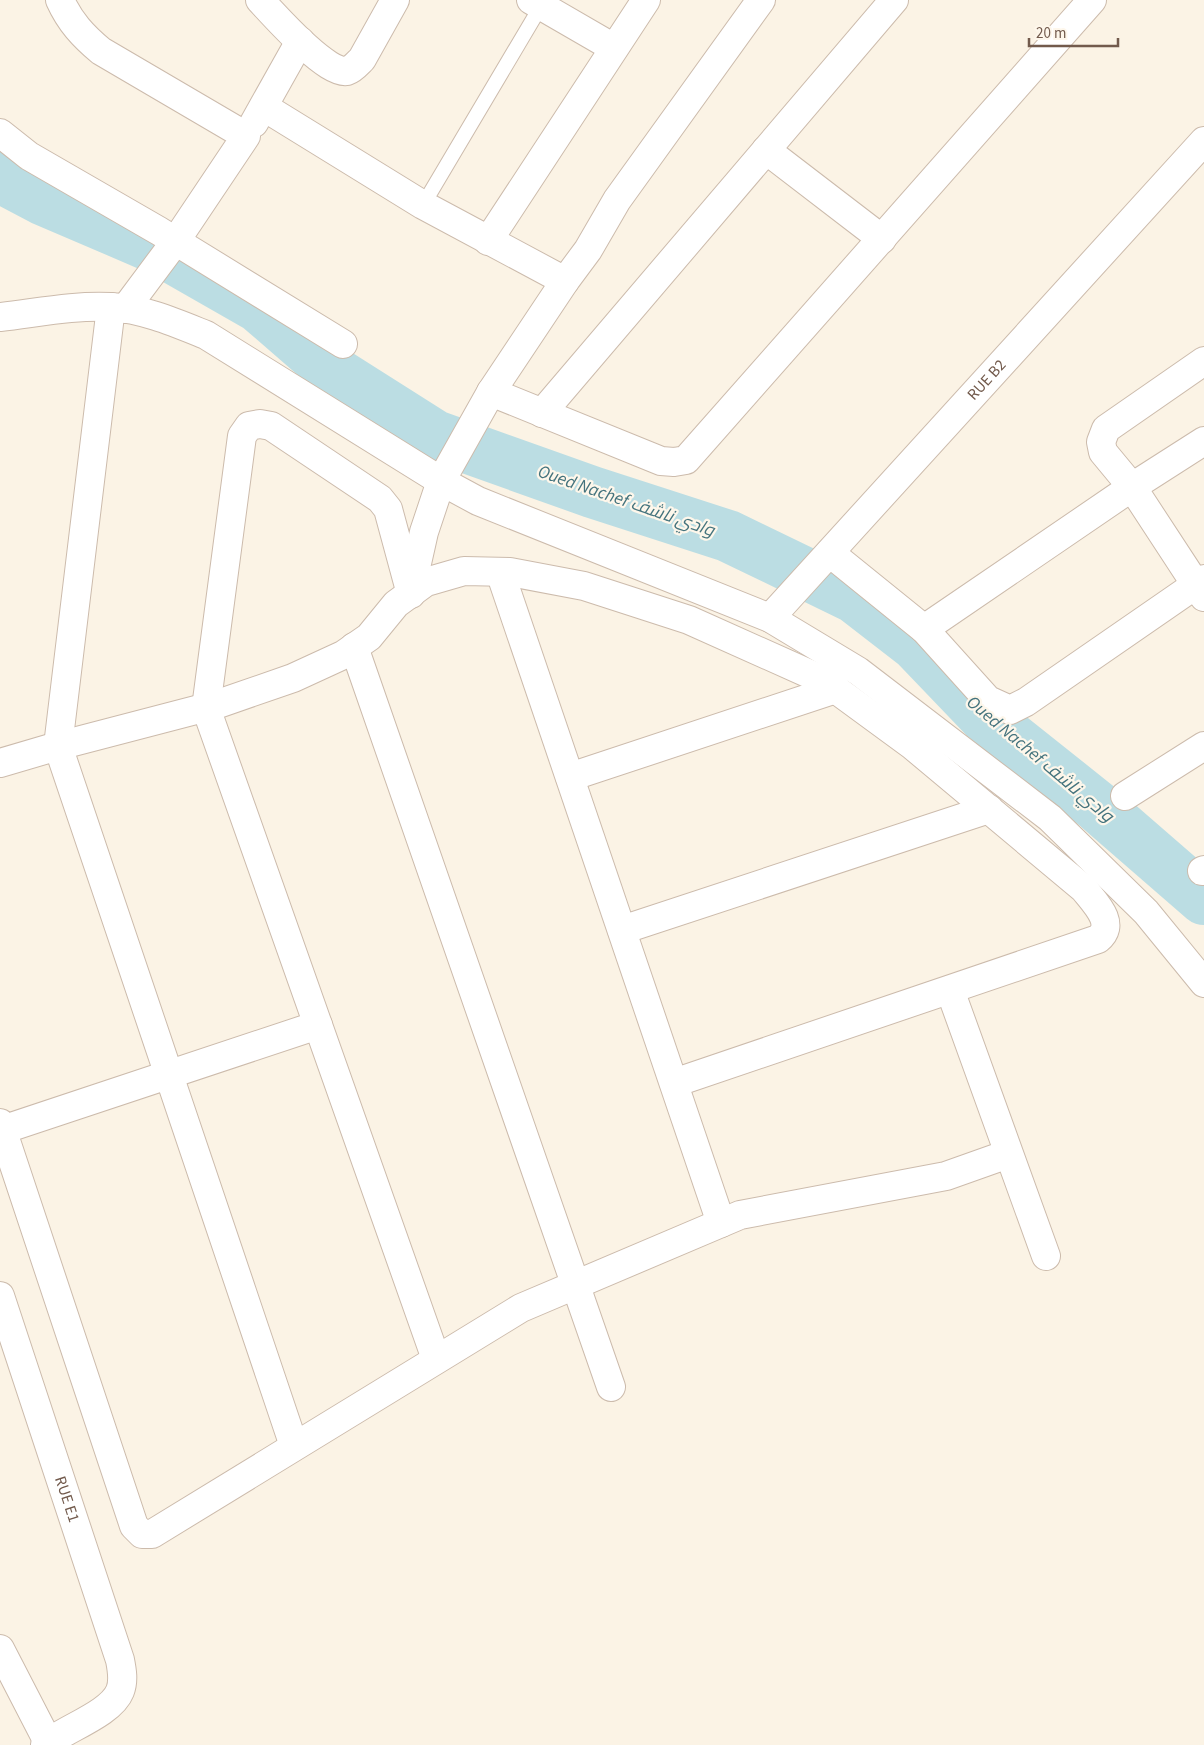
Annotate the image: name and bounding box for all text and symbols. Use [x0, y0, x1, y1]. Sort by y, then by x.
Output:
scale bar [1029, 15, 1118, 47]
text: 20 m [1036, 23, 1066, 44]
street label: RUE B2 [962, 354, 1011, 405]
water label: Oued Nachef وادي ناشف [534, 459, 719, 544]
water label: Oued Nachef وادي ناشف [960, 690, 1120, 830]
street label: RUE E1 [49, 1473, 85, 1525]

